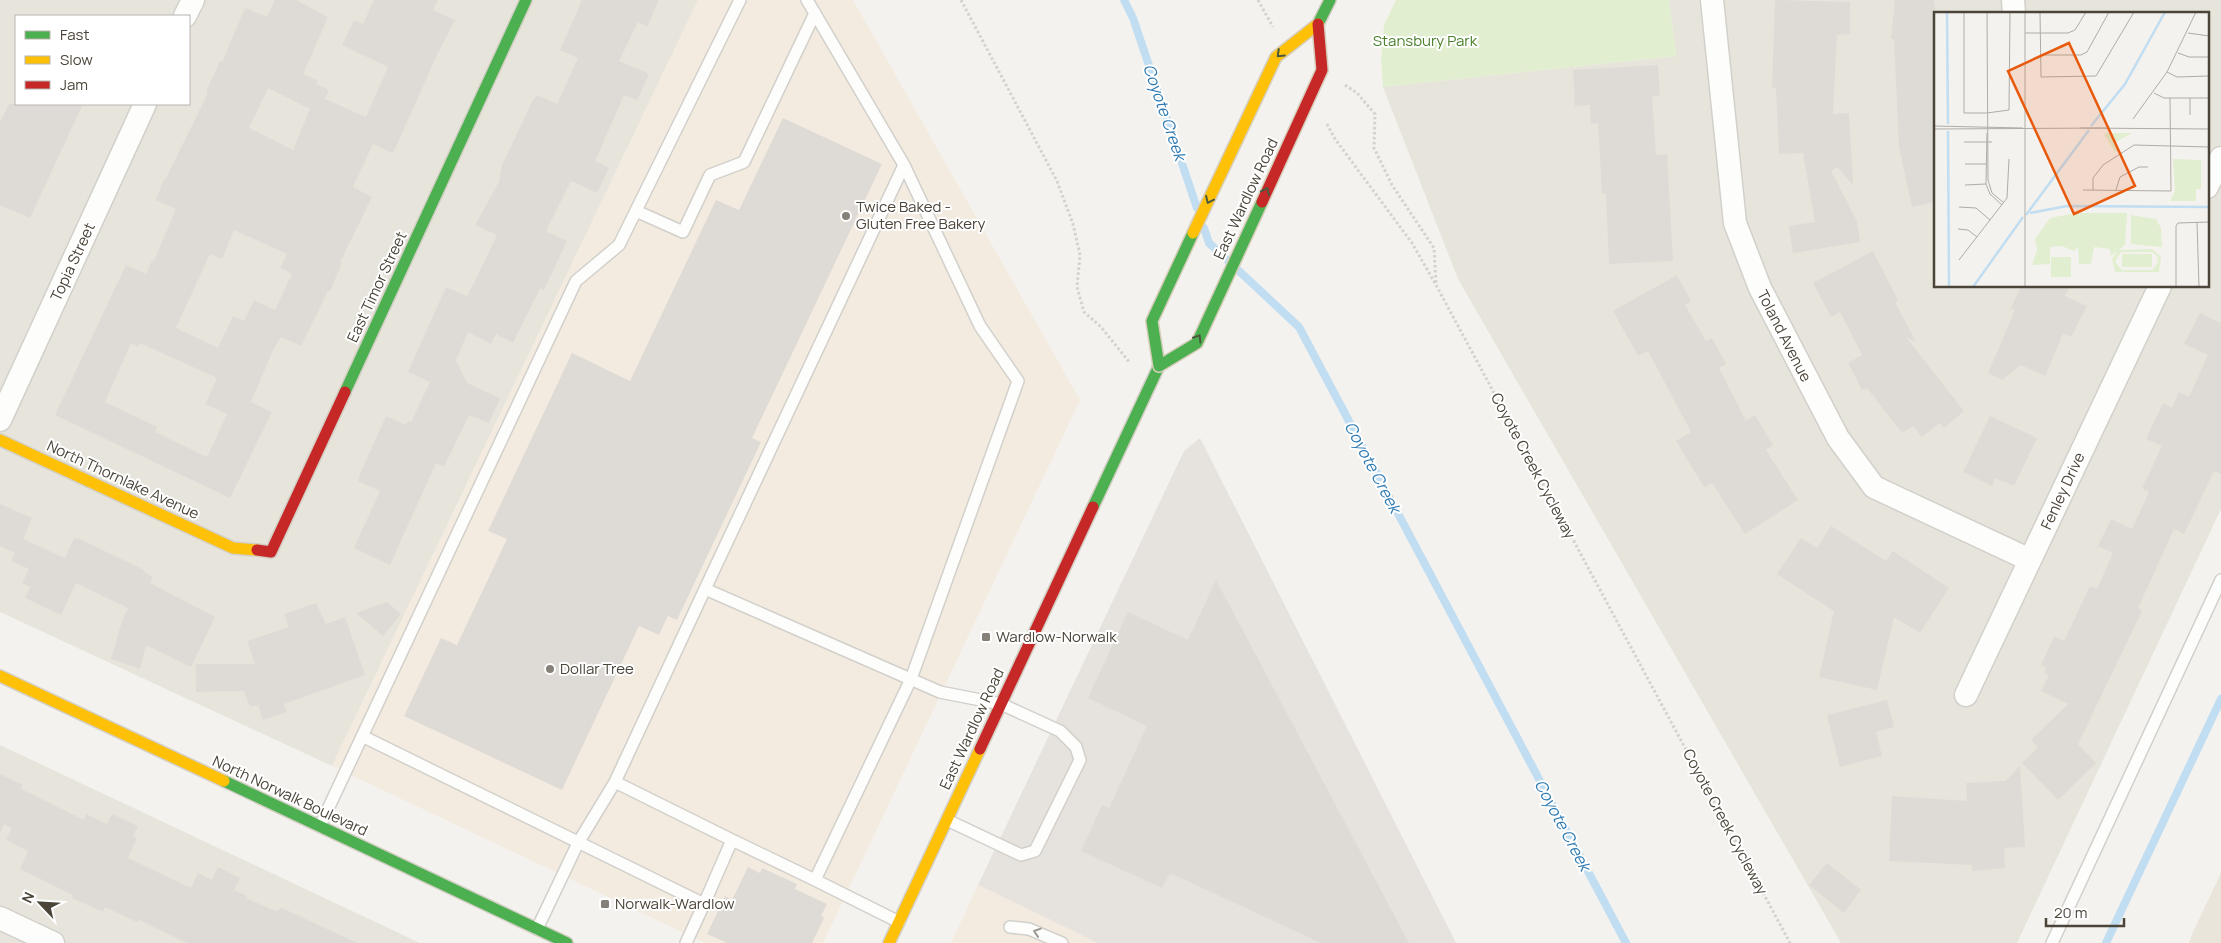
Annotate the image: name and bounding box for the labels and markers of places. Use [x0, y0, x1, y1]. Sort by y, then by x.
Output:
place label: Twice Baked - Gluten Free Bakery [856, 196, 985, 234]
marker: Twice Baked - Gluten Free Bakery [840, 210, 852, 222]
place label: Wardlow-Norwalk [996, 626, 1117, 647]
marker: Wardlow-Norwalk [980, 631, 992, 643]
place label: Dollar Tree [560, 658, 634, 679]
marker: Dollar Tree [544, 663, 556, 675]
place label: Norwalk-Wardlow [615, 893, 735, 914]
marker: Norwalk-Wardlow [599, 898, 611, 910]

